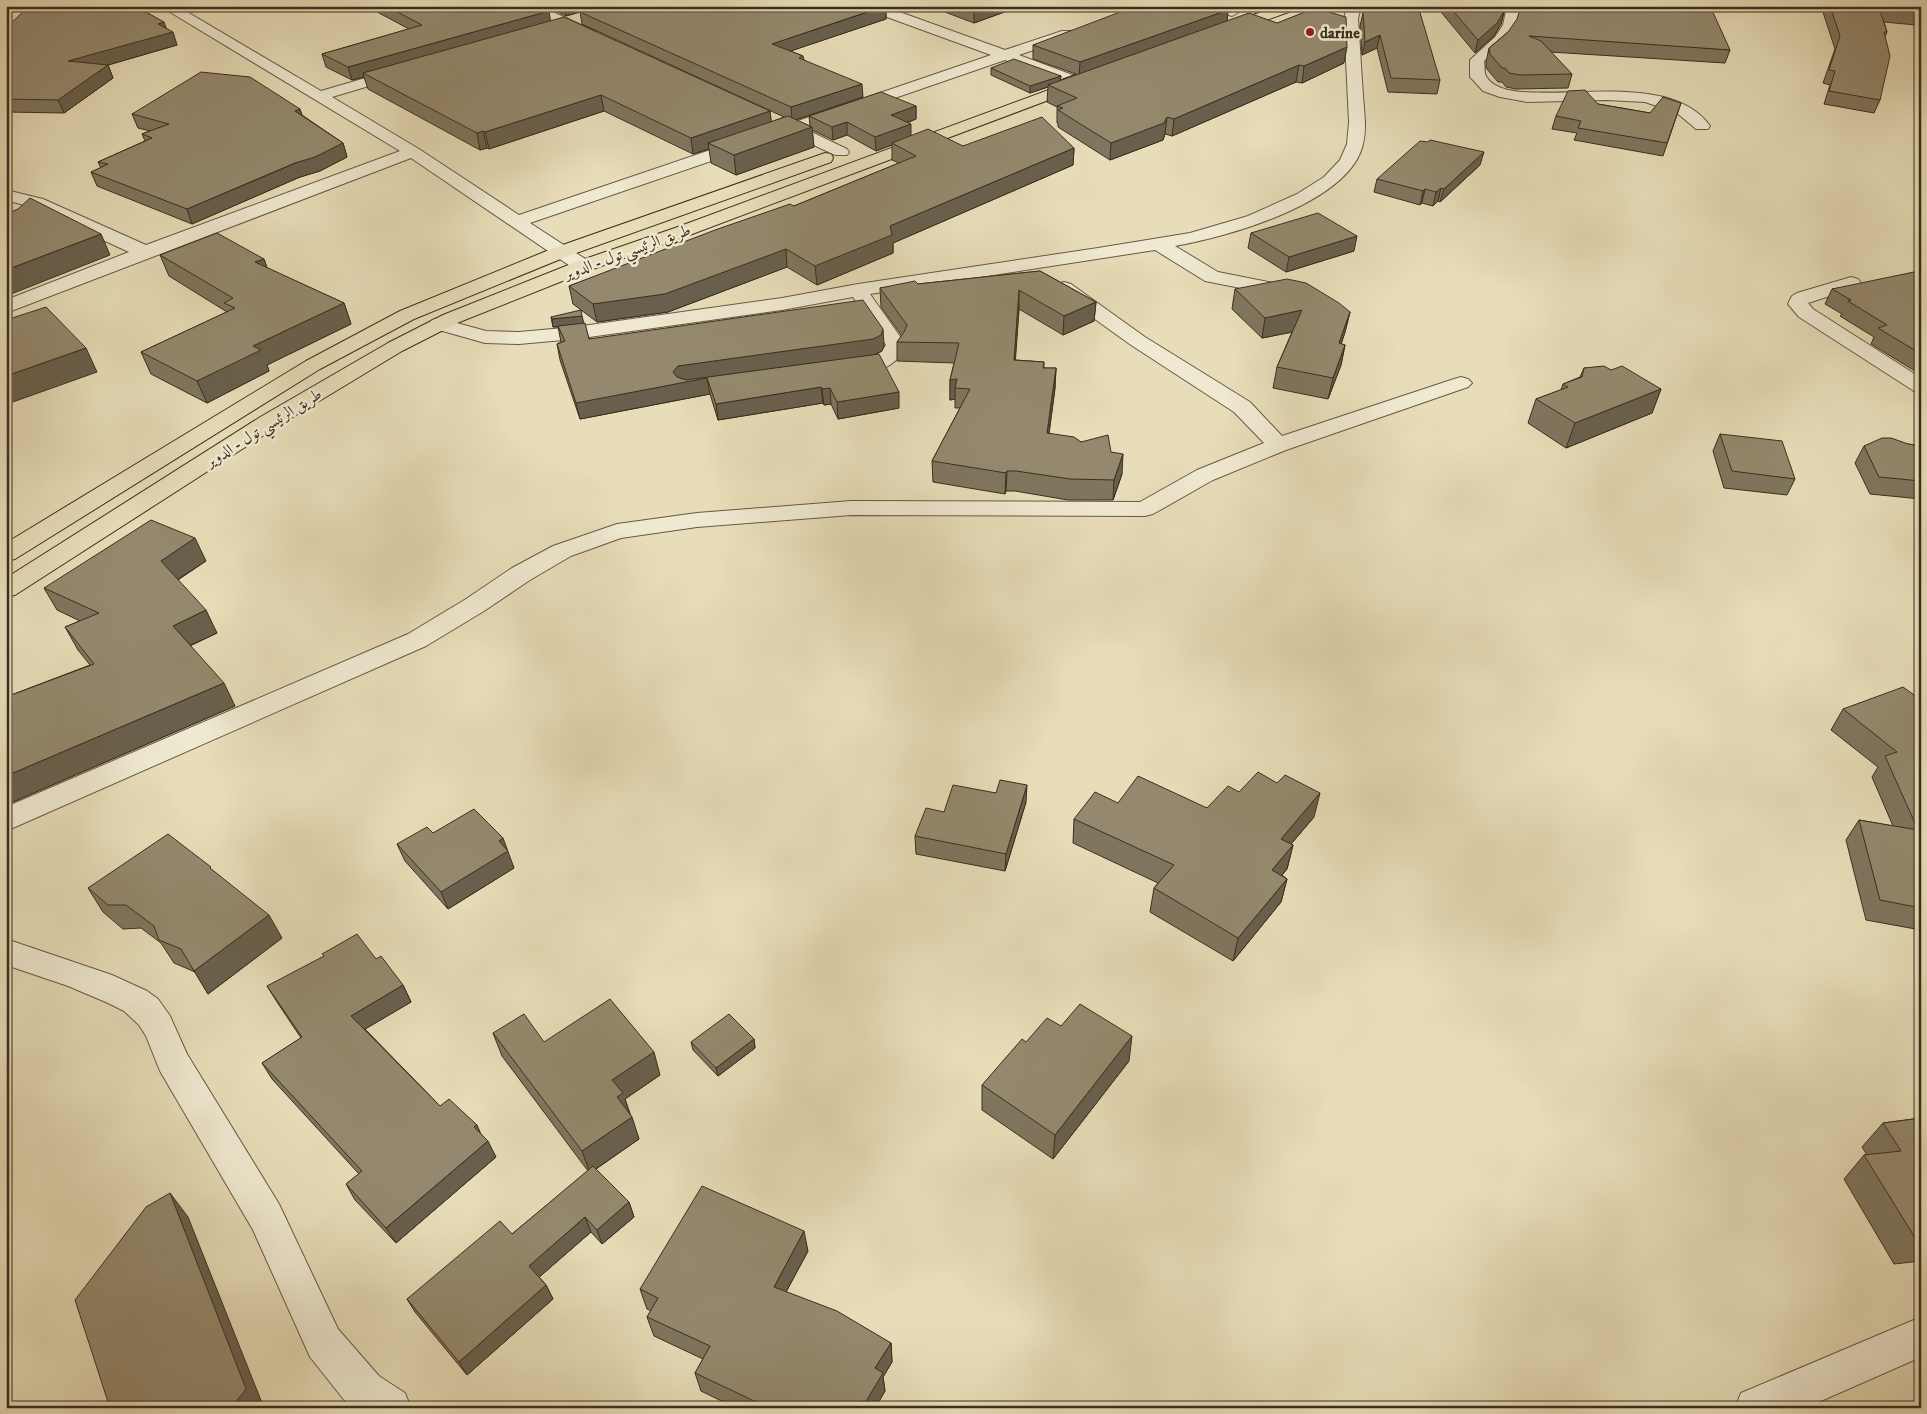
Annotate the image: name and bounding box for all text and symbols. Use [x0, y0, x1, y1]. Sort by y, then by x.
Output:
place label: darine [1320, 23, 1360, 43]
marker: darine [1304, 26, 1316, 38]
street label: طريق الرئيسي تول - الدوير [559, 220, 695, 290]
street label: طريق الرئيسي تول - الدوير [200, 384, 328, 477]

